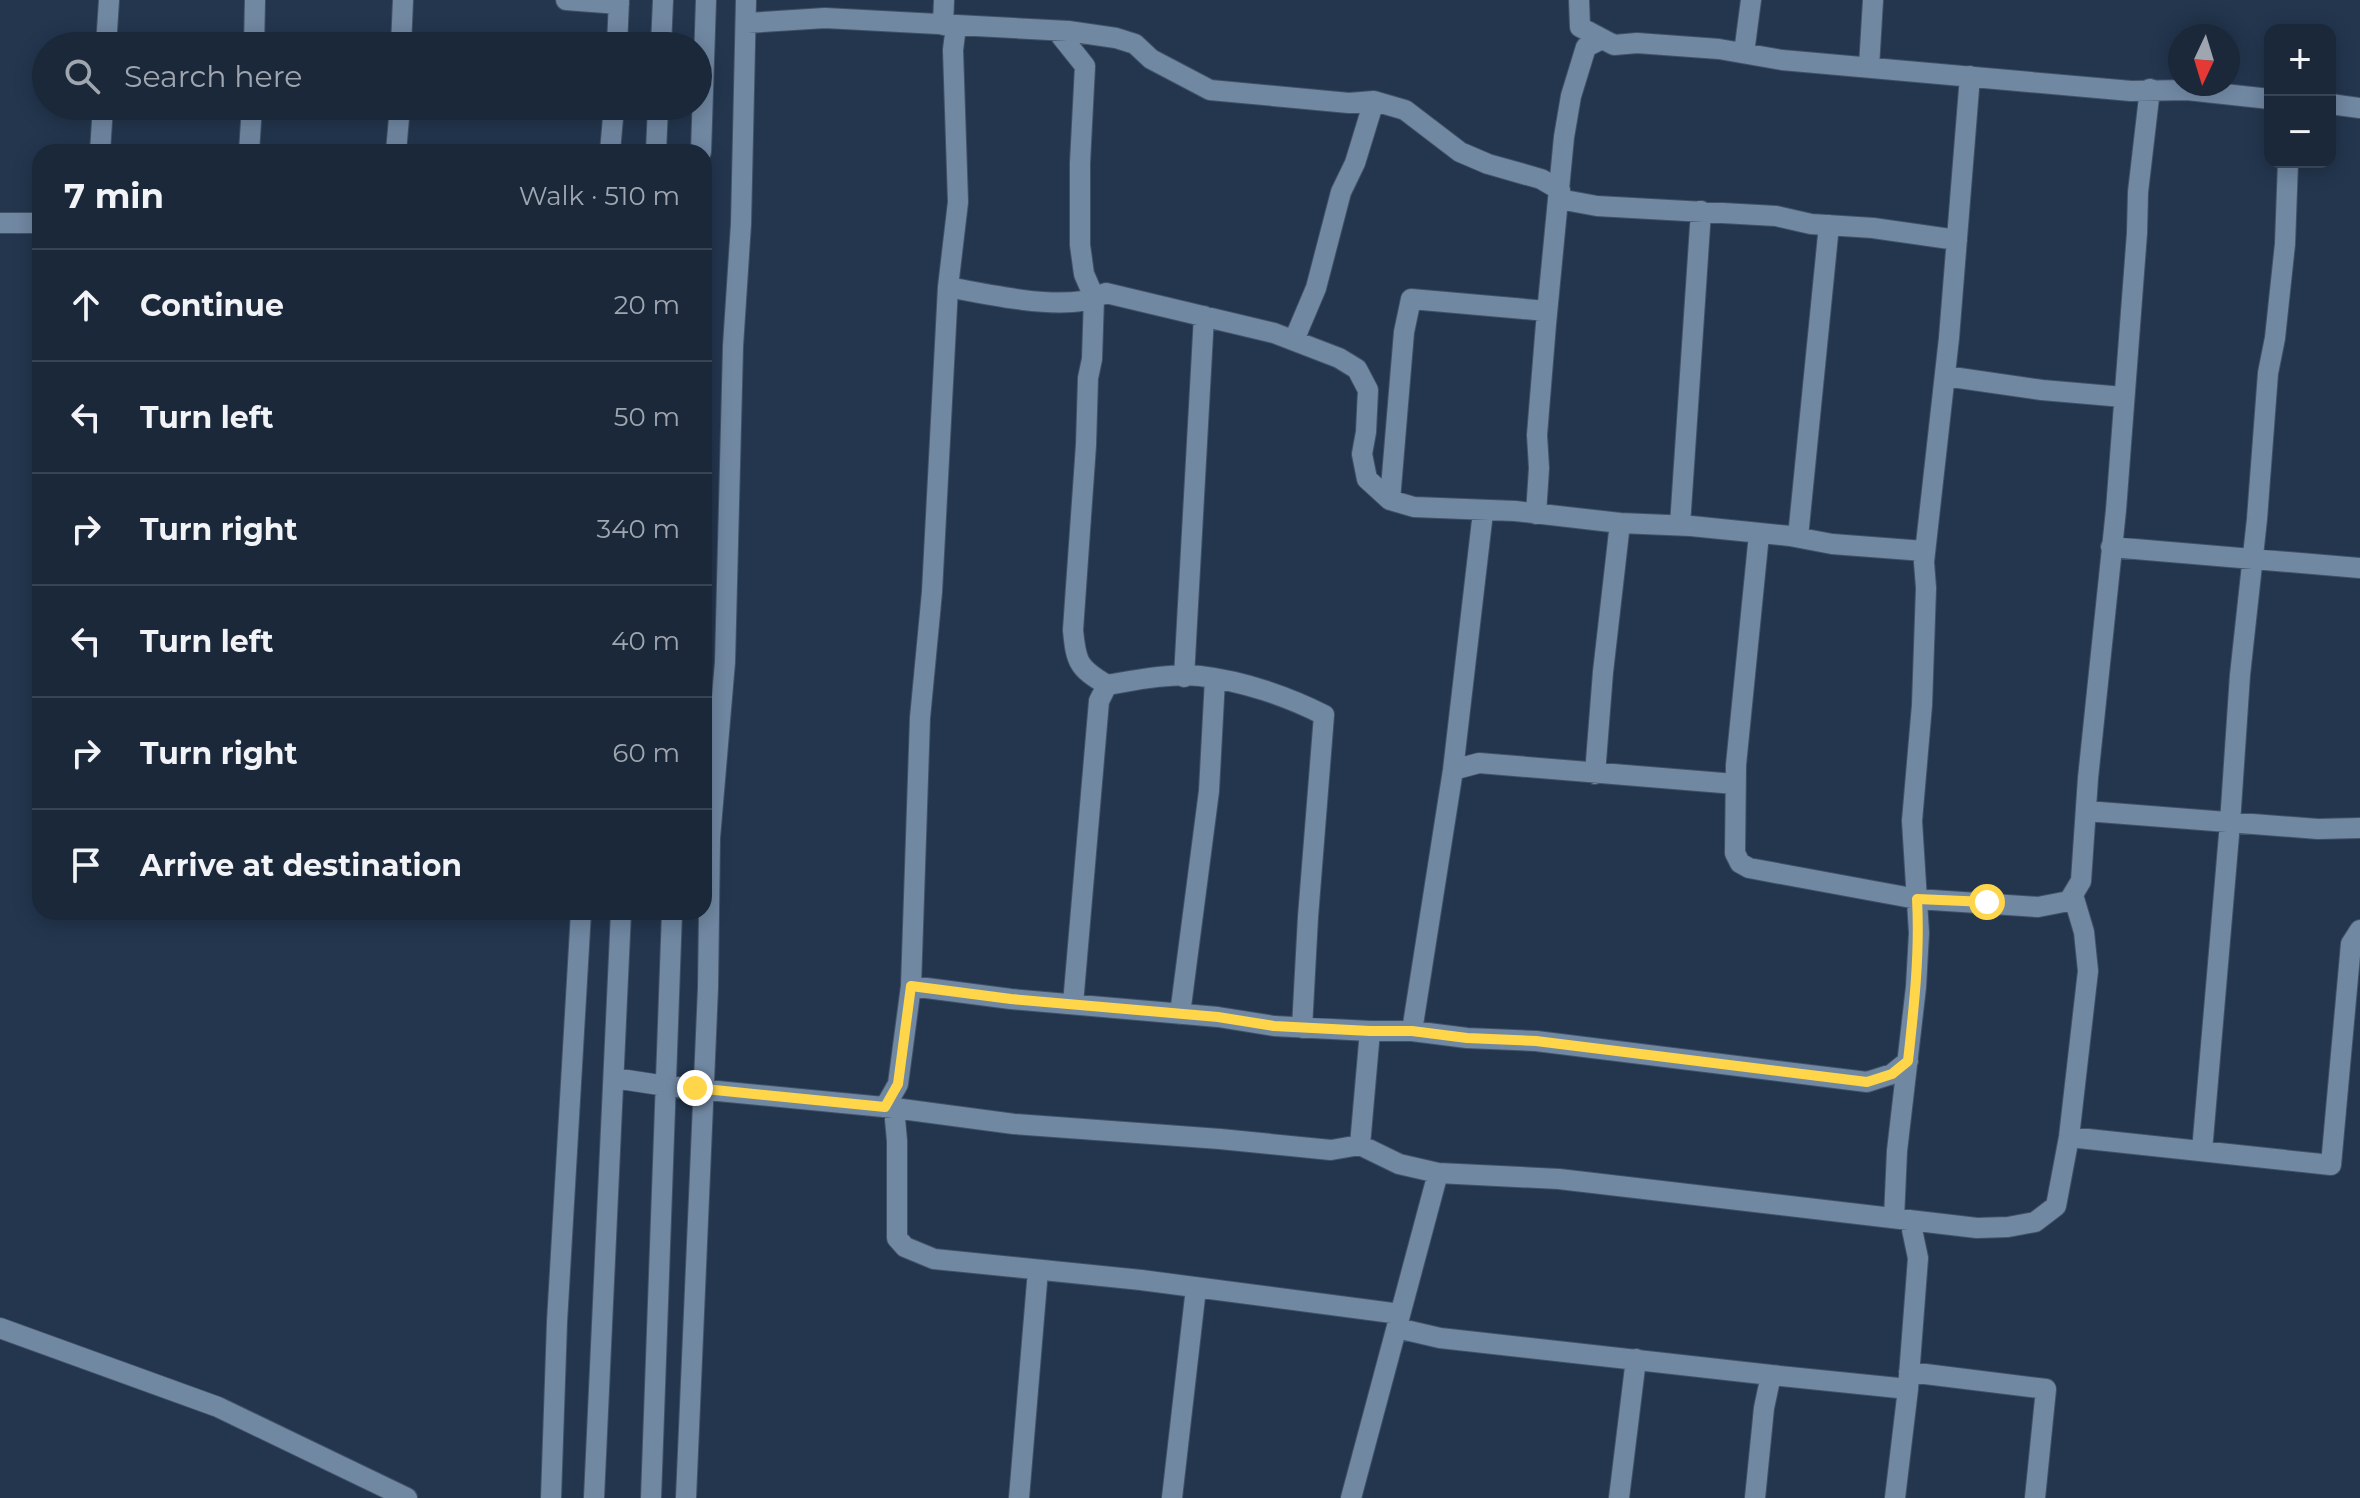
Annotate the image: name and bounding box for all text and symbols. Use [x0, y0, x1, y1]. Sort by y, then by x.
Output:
north arrow [2168, 24, 2240, 96]
map controls [2264, 24, 2336, 168]
button: + [2264, 24, 2336, 96]
search box [32, 32, 712, 120]
icon: search [60, 54, 104, 98]
text: Search here [124, 58, 302, 95]
button: − [2264, 96, 2336, 168]
text: 7 min [64, 175, 164, 217]
text: Walk · 510 m [519, 180, 680, 212]
icon: ahead [64, 283, 108, 327]
text: Continue [140, 287, 284, 324]
text: 20 m [614, 289, 680, 321]
icon: left [64, 395, 108, 439]
text: Turn left [140, 399, 273, 436]
text: 50 m [614, 401, 680, 433]
icon: right [64, 507, 108, 551]
text: Turn right [140, 511, 297, 548]
text: 340 m [597, 513, 680, 545]
icon: left [64, 619, 108, 663]
text: Turn left [140, 623, 273, 660]
text: 40 m [611, 625, 680, 657]
icon: right [64, 731, 108, 775]
text: Turn right [140, 735, 297, 772]
text: 60 m [613, 737, 680, 769]
icon: arrive [64, 843, 108, 887]
text: Arrive at destination [140, 847, 462, 884]
route start [1969, 884, 2005, 920]
route end [677, 1070, 713, 1106]

